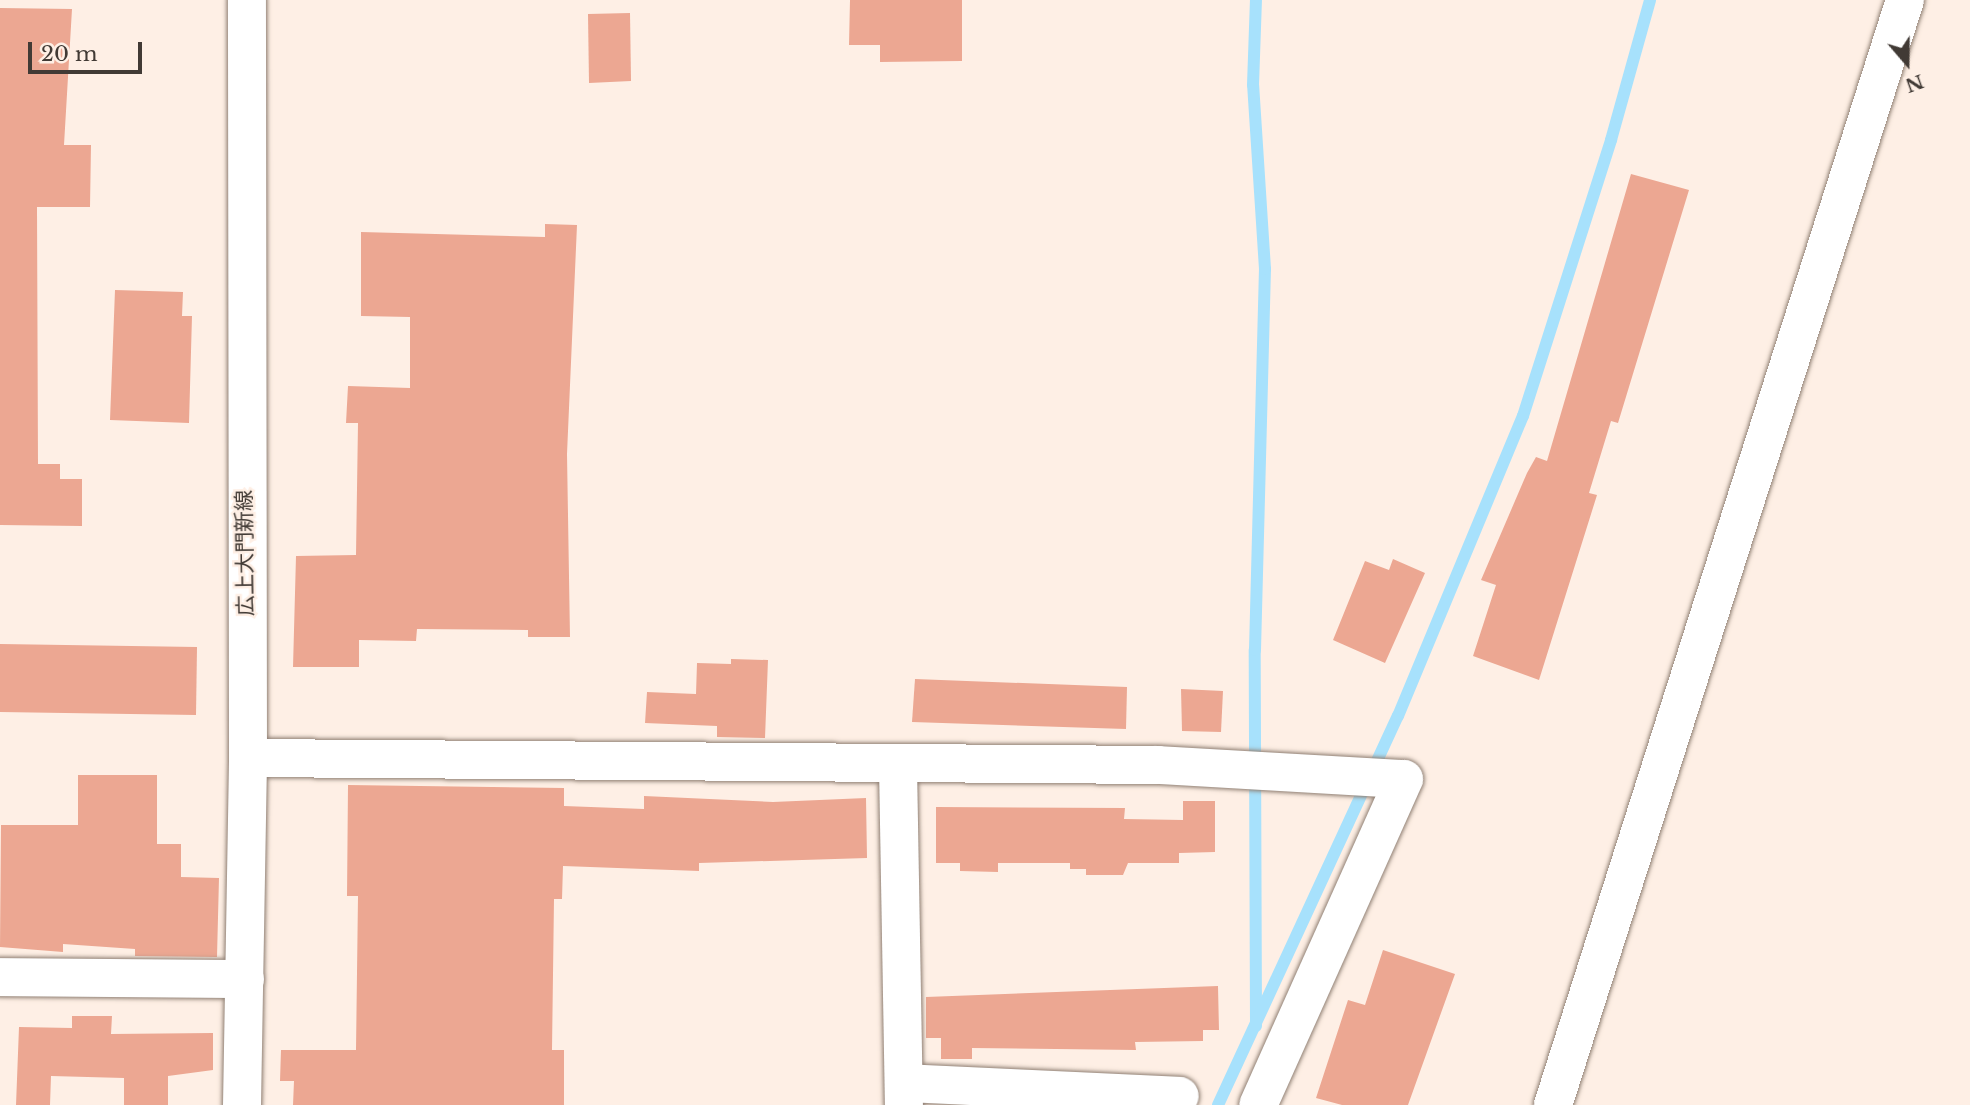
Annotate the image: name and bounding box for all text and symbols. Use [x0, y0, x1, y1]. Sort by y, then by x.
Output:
scale bar [32, 28, 145, 72]
north arrow [1872, 28, 1942, 98]
text: 20 m [41, 41, 98, 67]
text: N [1902, 69, 1927, 97]
street label: 広上大門新線 [231, 490, 259, 616]

